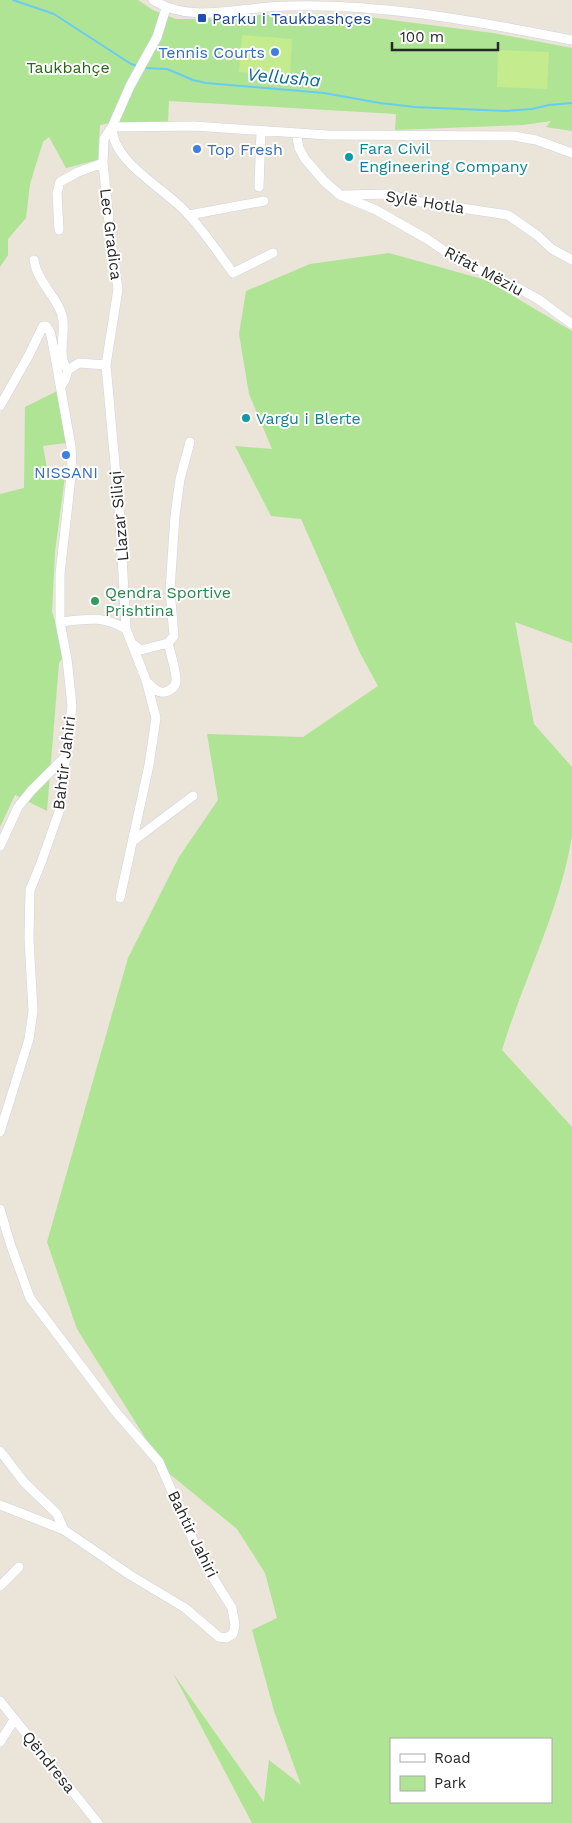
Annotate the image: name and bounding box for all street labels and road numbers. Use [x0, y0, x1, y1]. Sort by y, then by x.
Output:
street label: Sylë Hotla [384, 186, 466, 218]
street label: Lec Gradica [96, 187, 126, 281]
street label: Rifat Mëziu [441, 242, 527, 300]
street label: Llazar Siliqi [106, 470, 132, 562]
street label: Bahtir Jahiri [49, 715, 79, 811]
street label: Bahtir Jahiri [164, 1487, 222, 1581]
street label: Qëndresa [18, 1727, 80, 1797]

